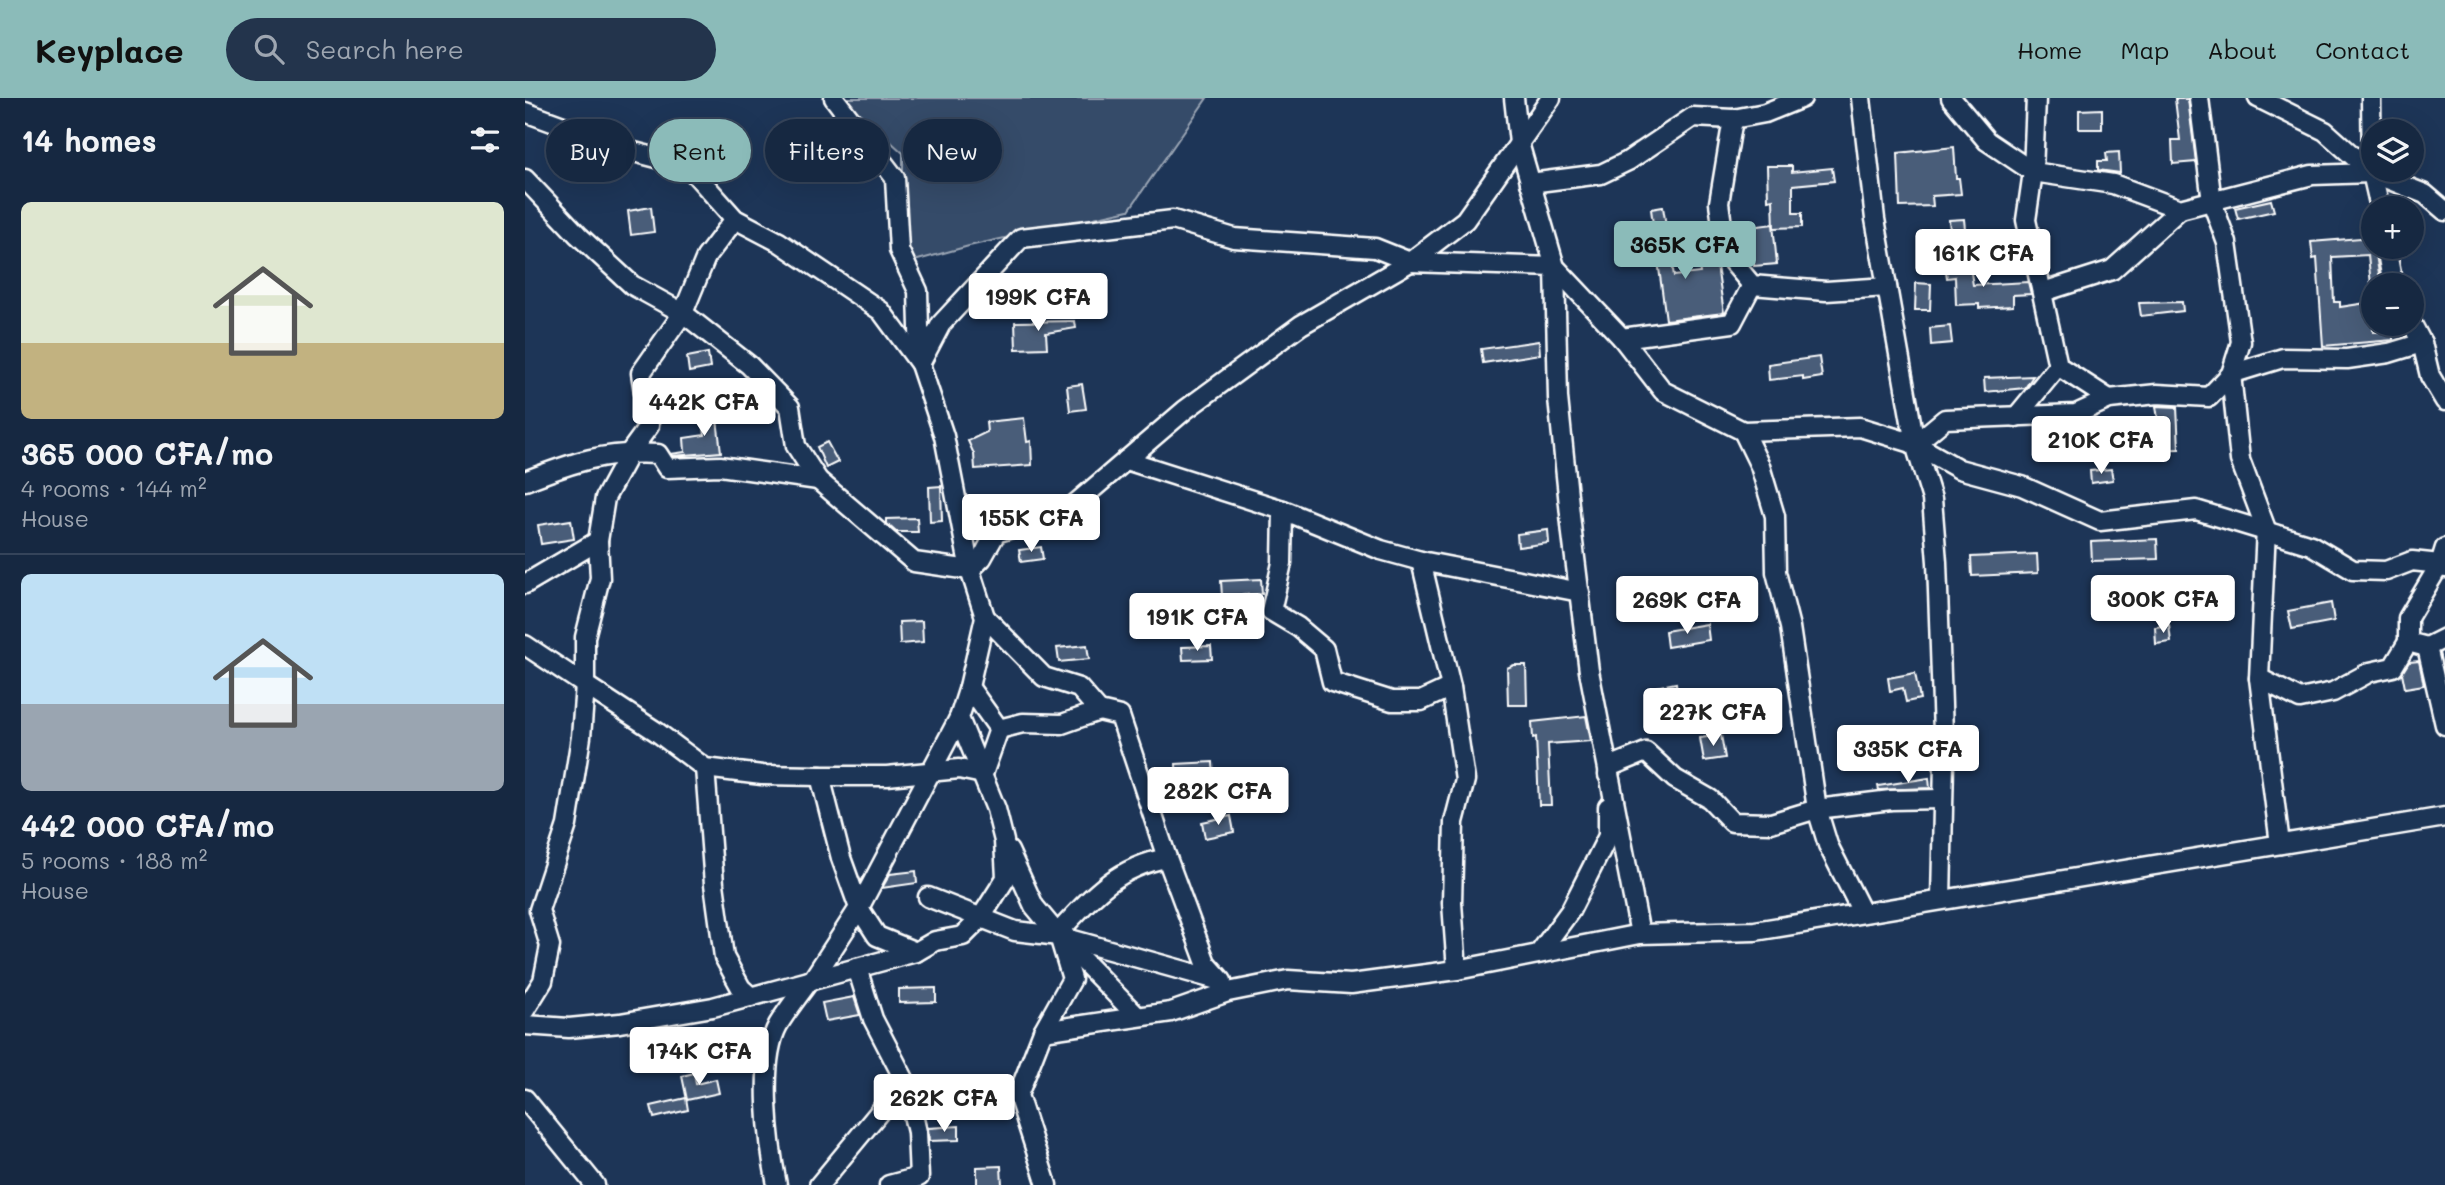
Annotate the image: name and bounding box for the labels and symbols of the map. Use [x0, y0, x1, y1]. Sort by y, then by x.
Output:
pin: 365K CFA [1613, 222, 1757, 281]
pin: 161K CFA [1911, 230, 2055, 289]
pin: 199K CFA [966, 274, 1110, 333]
pin: 442K CFA [632, 378, 776, 438]
pin: 210K CFA [2029, 416, 2173, 476]
pin: 155K CFA [959, 494, 1103, 554]
pin: 300K CFA [2091, 575, 2235, 635]
pin: 269K CFA [1615, 576, 1759, 636]
pin: 191K CFA [1125, 594, 1269, 653]
pin: 227K CFA [1641, 688, 1785, 748]
pin: 335K CFA [1836, 726, 1980, 785]
pin: 282K CFA [1146, 768, 1290, 827]
pin: 174K CFA [627, 1028, 771, 1087]
pin: 262K CFA [872, 1074, 1016, 1134]

